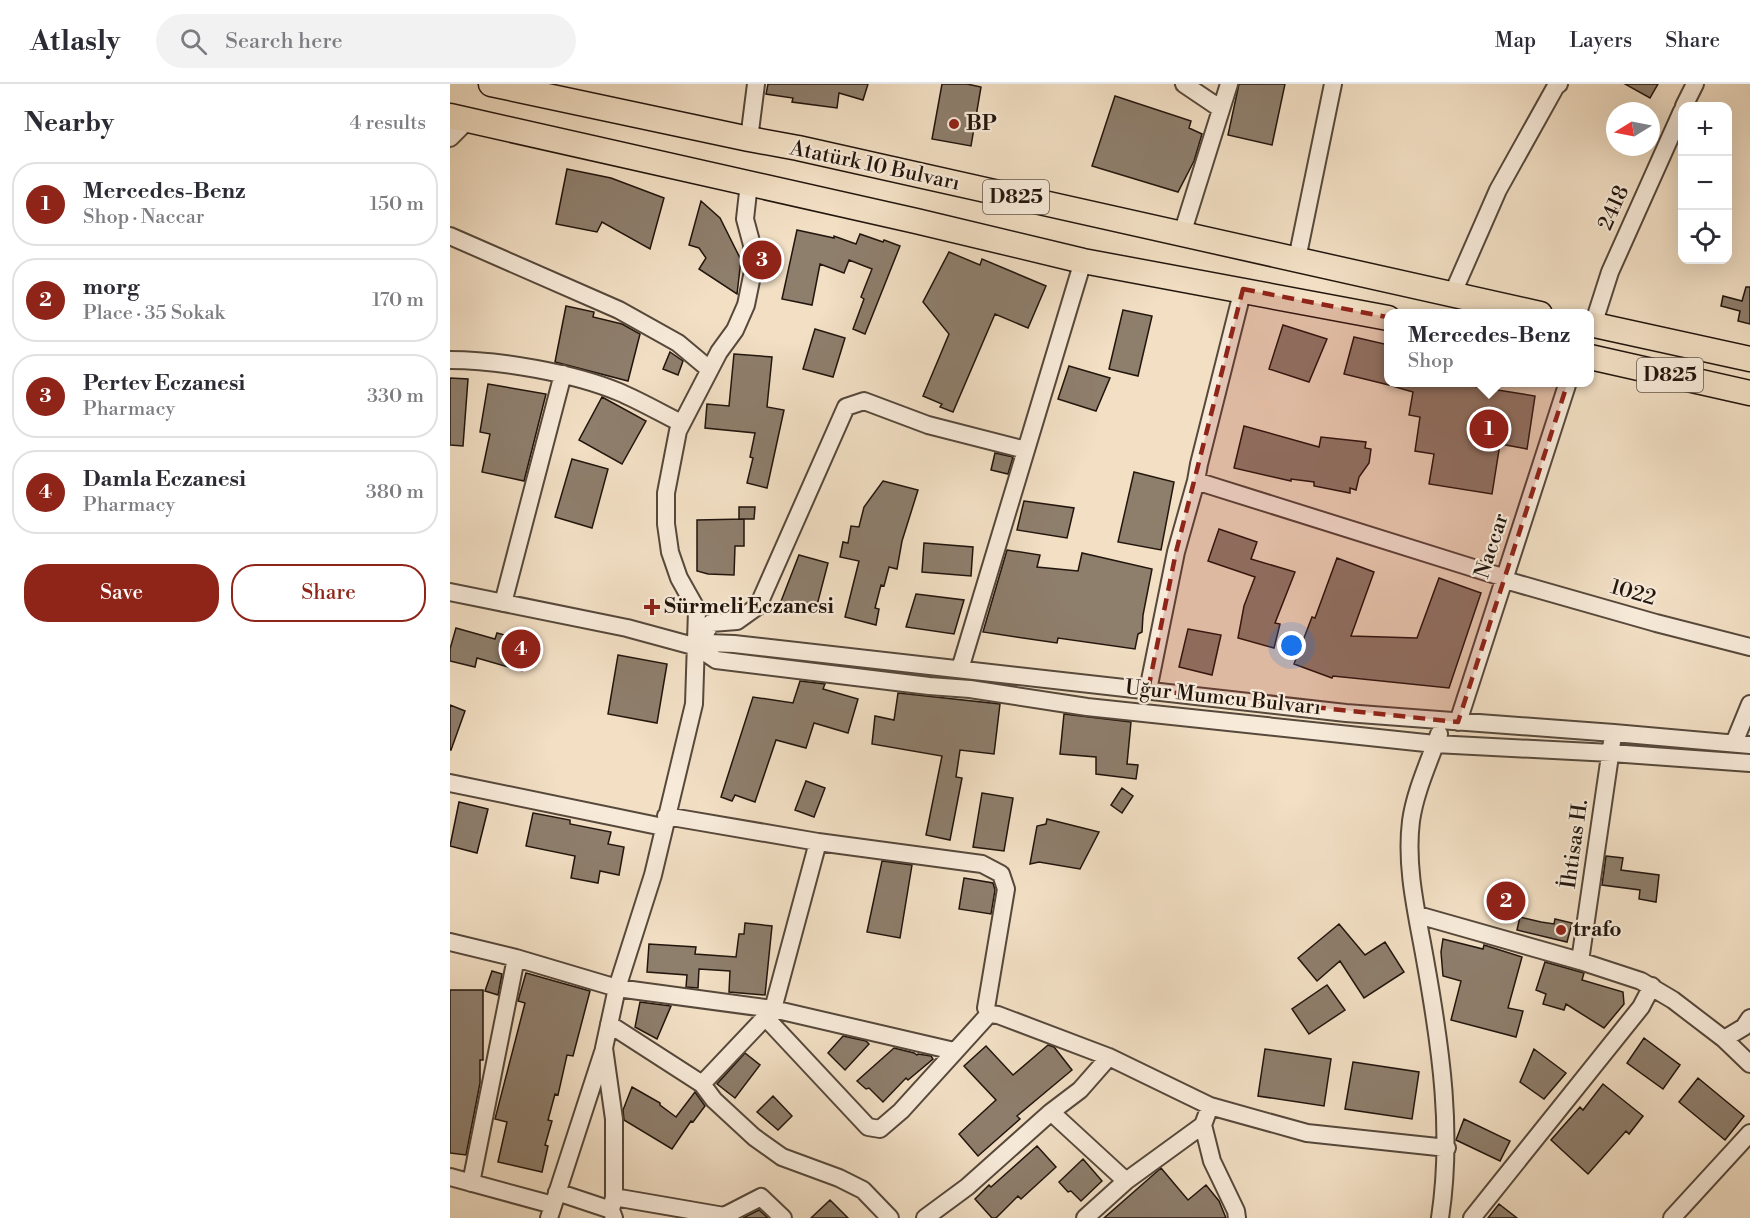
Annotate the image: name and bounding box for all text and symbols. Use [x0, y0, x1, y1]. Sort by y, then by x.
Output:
search box [156, 14, 576, 68]
text: Atlasly [30, 24, 120, 59]
icon: search [177, 25, 210, 58]
text: Search here [225, 28, 343, 55]
text: Map [1495, 28, 1536, 54]
text: Layers [1569, 28, 1632, 54]
text: Share [1665, 28, 1720, 54]
north arrow [1606, 102, 1660, 156]
map controls [1678, 102, 1732, 264]
button: + [1678, 102, 1732, 156]
text: Nearby [24, 107, 114, 139]
text: 4 results [349, 111, 426, 136]
place label: BP [966, 111, 997, 137]
marker: BP [947, 117, 961, 131]
street label: Atatürk 10 Bulvarı [787, 135, 962, 197]
button: − [1678, 156, 1732, 210]
text: Mercedes-Benz [83, 178, 246, 205]
road number: D825 [983, 180, 1049, 214]
street label: 2418 [1593, 182, 1635, 234]
text: 1 [41, 192, 50, 217]
text: 150 m [369, 192, 424, 217]
text: Shop · Naccar [83, 205, 204, 230]
button: locate [1678, 210, 1732, 264]
pin: 3 [742, 238, 782, 282]
text: morg [83, 274, 139, 301]
text: 2 [39, 288, 52, 313]
text: 170 m [372, 288, 424, 313]
text: Place · 35 Sokak [83, 301, 225, 326]
popup [1384, 309, 1594, 387]
text: Mercedes-Benz [1408, 322, 1570, 349]
text: Shop [1408, 349, 1454, 374]
road number: D825 [1637, 358, 1703, 392]
text: Pertev Eczanesi [83, 370, 245, 397]
text: 3 [39, 384, 52, 409]
text: 330 m [367, 384, 424, 409]
text: Pharmacy [83, 397, 175, 422]
pin: 1 [1470, 406, 1508, 452]
text: Damla Eczanesi [83, 466, 246, 493]
text: 4 [39, 480, 52, 505]
text: 380 m [366, 480, 424, 505]
text: Pharmacy [83, 493, 175, 518]
street label: Naccar [1469, 510, 1515, 582]
button: Save [24, 564, 219, 622]
button: Share [231, 564, 426, 622]
street label: 1022 [1607, 574, 1659, 612]
place label: Sürmeli Eczanesi [664, 594, 834, 620]
marker: Sürmeli Eczanesi [645, 600, 659, 614]
pin: 4 [502, 626, 540, 672]
your location [1277, 631, 1306, 660]
street label: Uğur Mumcu Bulvarı [1124, 675, 1323, 721]
street label: İhtisas H. [1554, 797, 1594, 890]
pin: 2 [1486, 878, 1526, 924]
place label: trafo [1573, 917, 1622, 943]
marker: trafo [1554, 923, 1568, 937]

